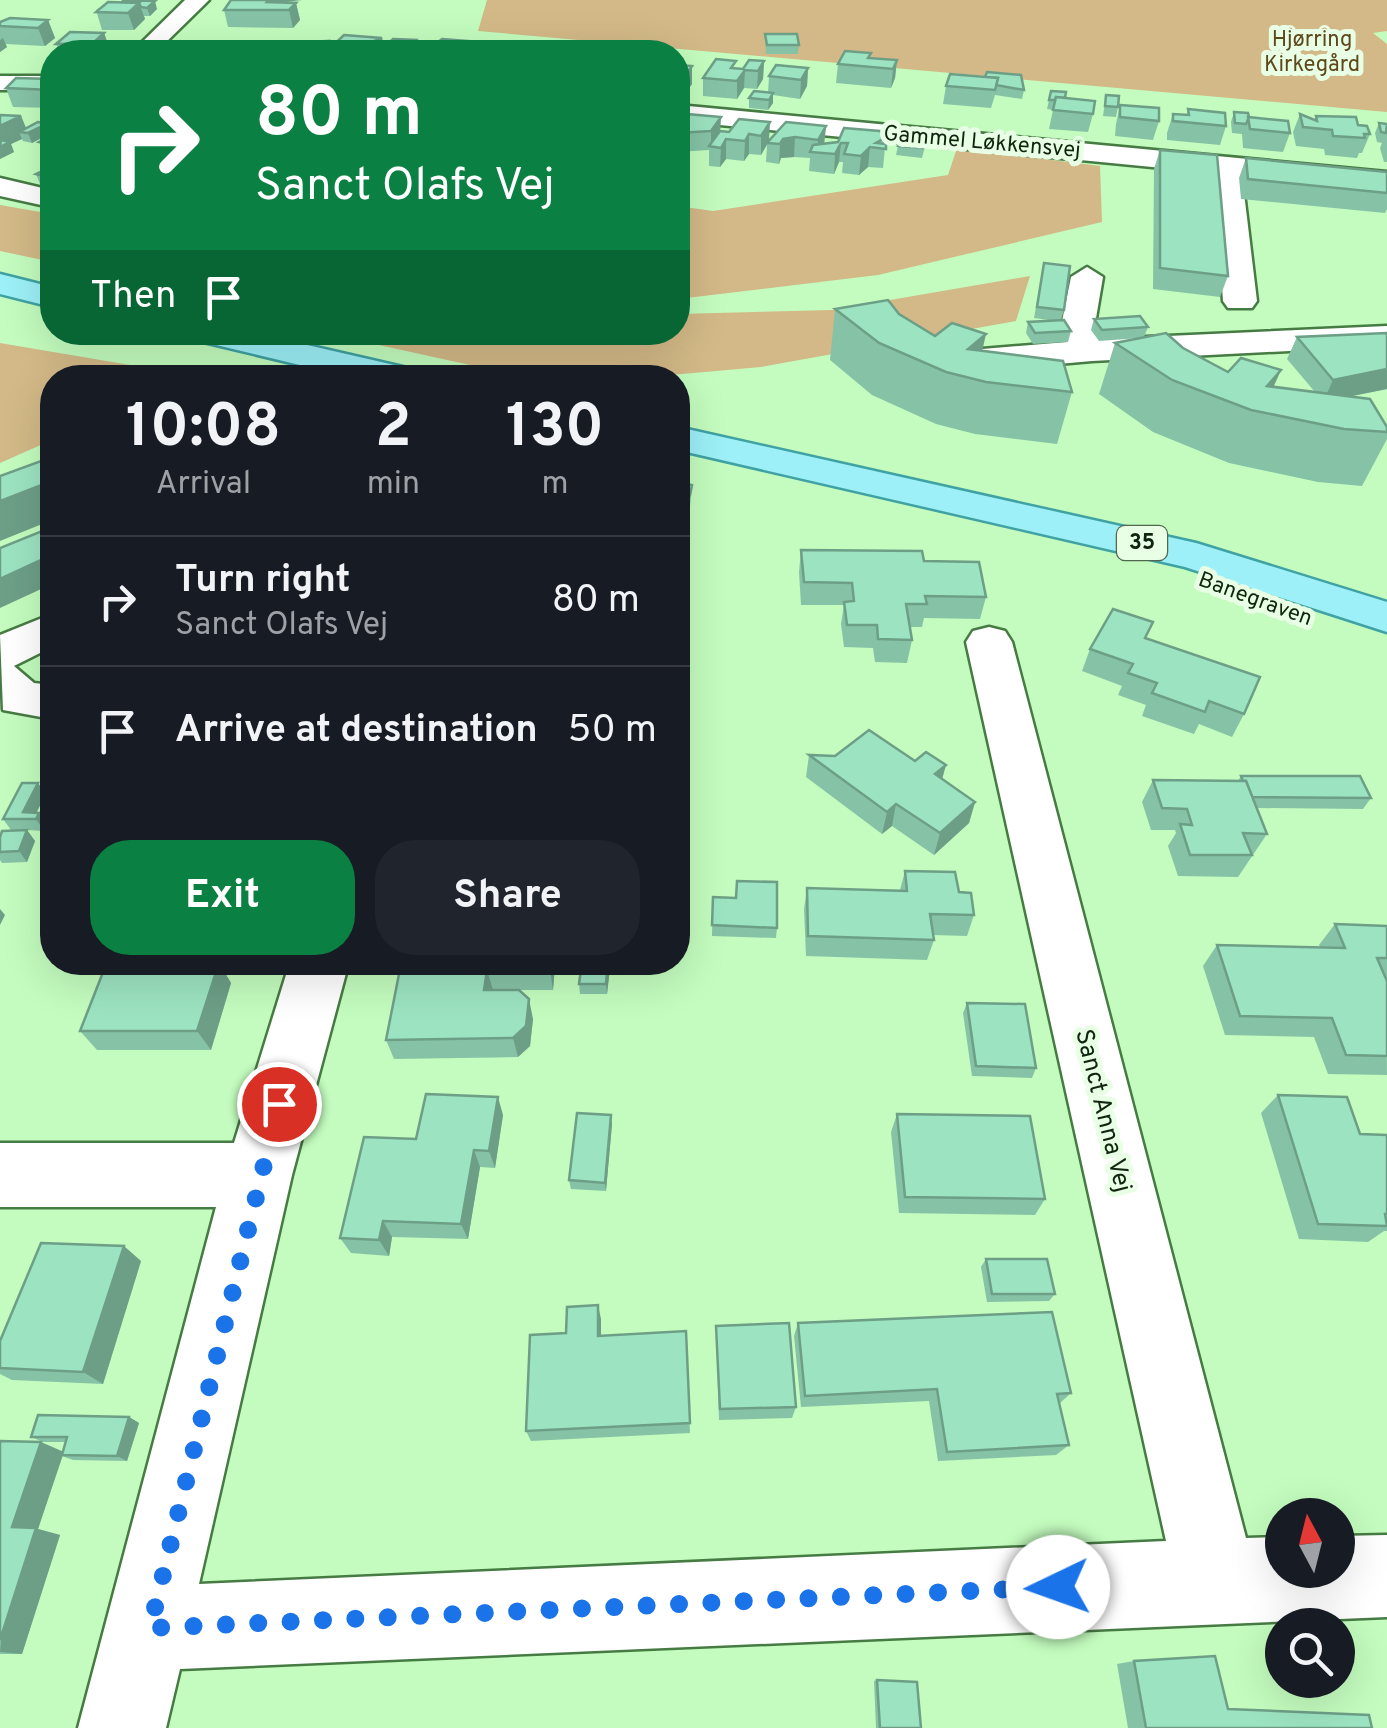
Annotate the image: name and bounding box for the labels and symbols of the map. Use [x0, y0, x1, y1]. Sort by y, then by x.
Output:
park label: Hjørring Kirkegård [1264, 27, 1360, 79]
street label: Gammel Løkkensvej [882, 121, 1082, 165]
road number: 35 [1117, 526, 1167, 560]
street label: Banegraven [1194, 567, 1316, 633]
street label: Sanct Anna Vej [1066, 1026, 1138, 1196]
pin [237, 1062, 322, 1147]
north arrow [1265, 1498, 1355, 1588]
position arrow [1006, 1535, 1110, 1639]

